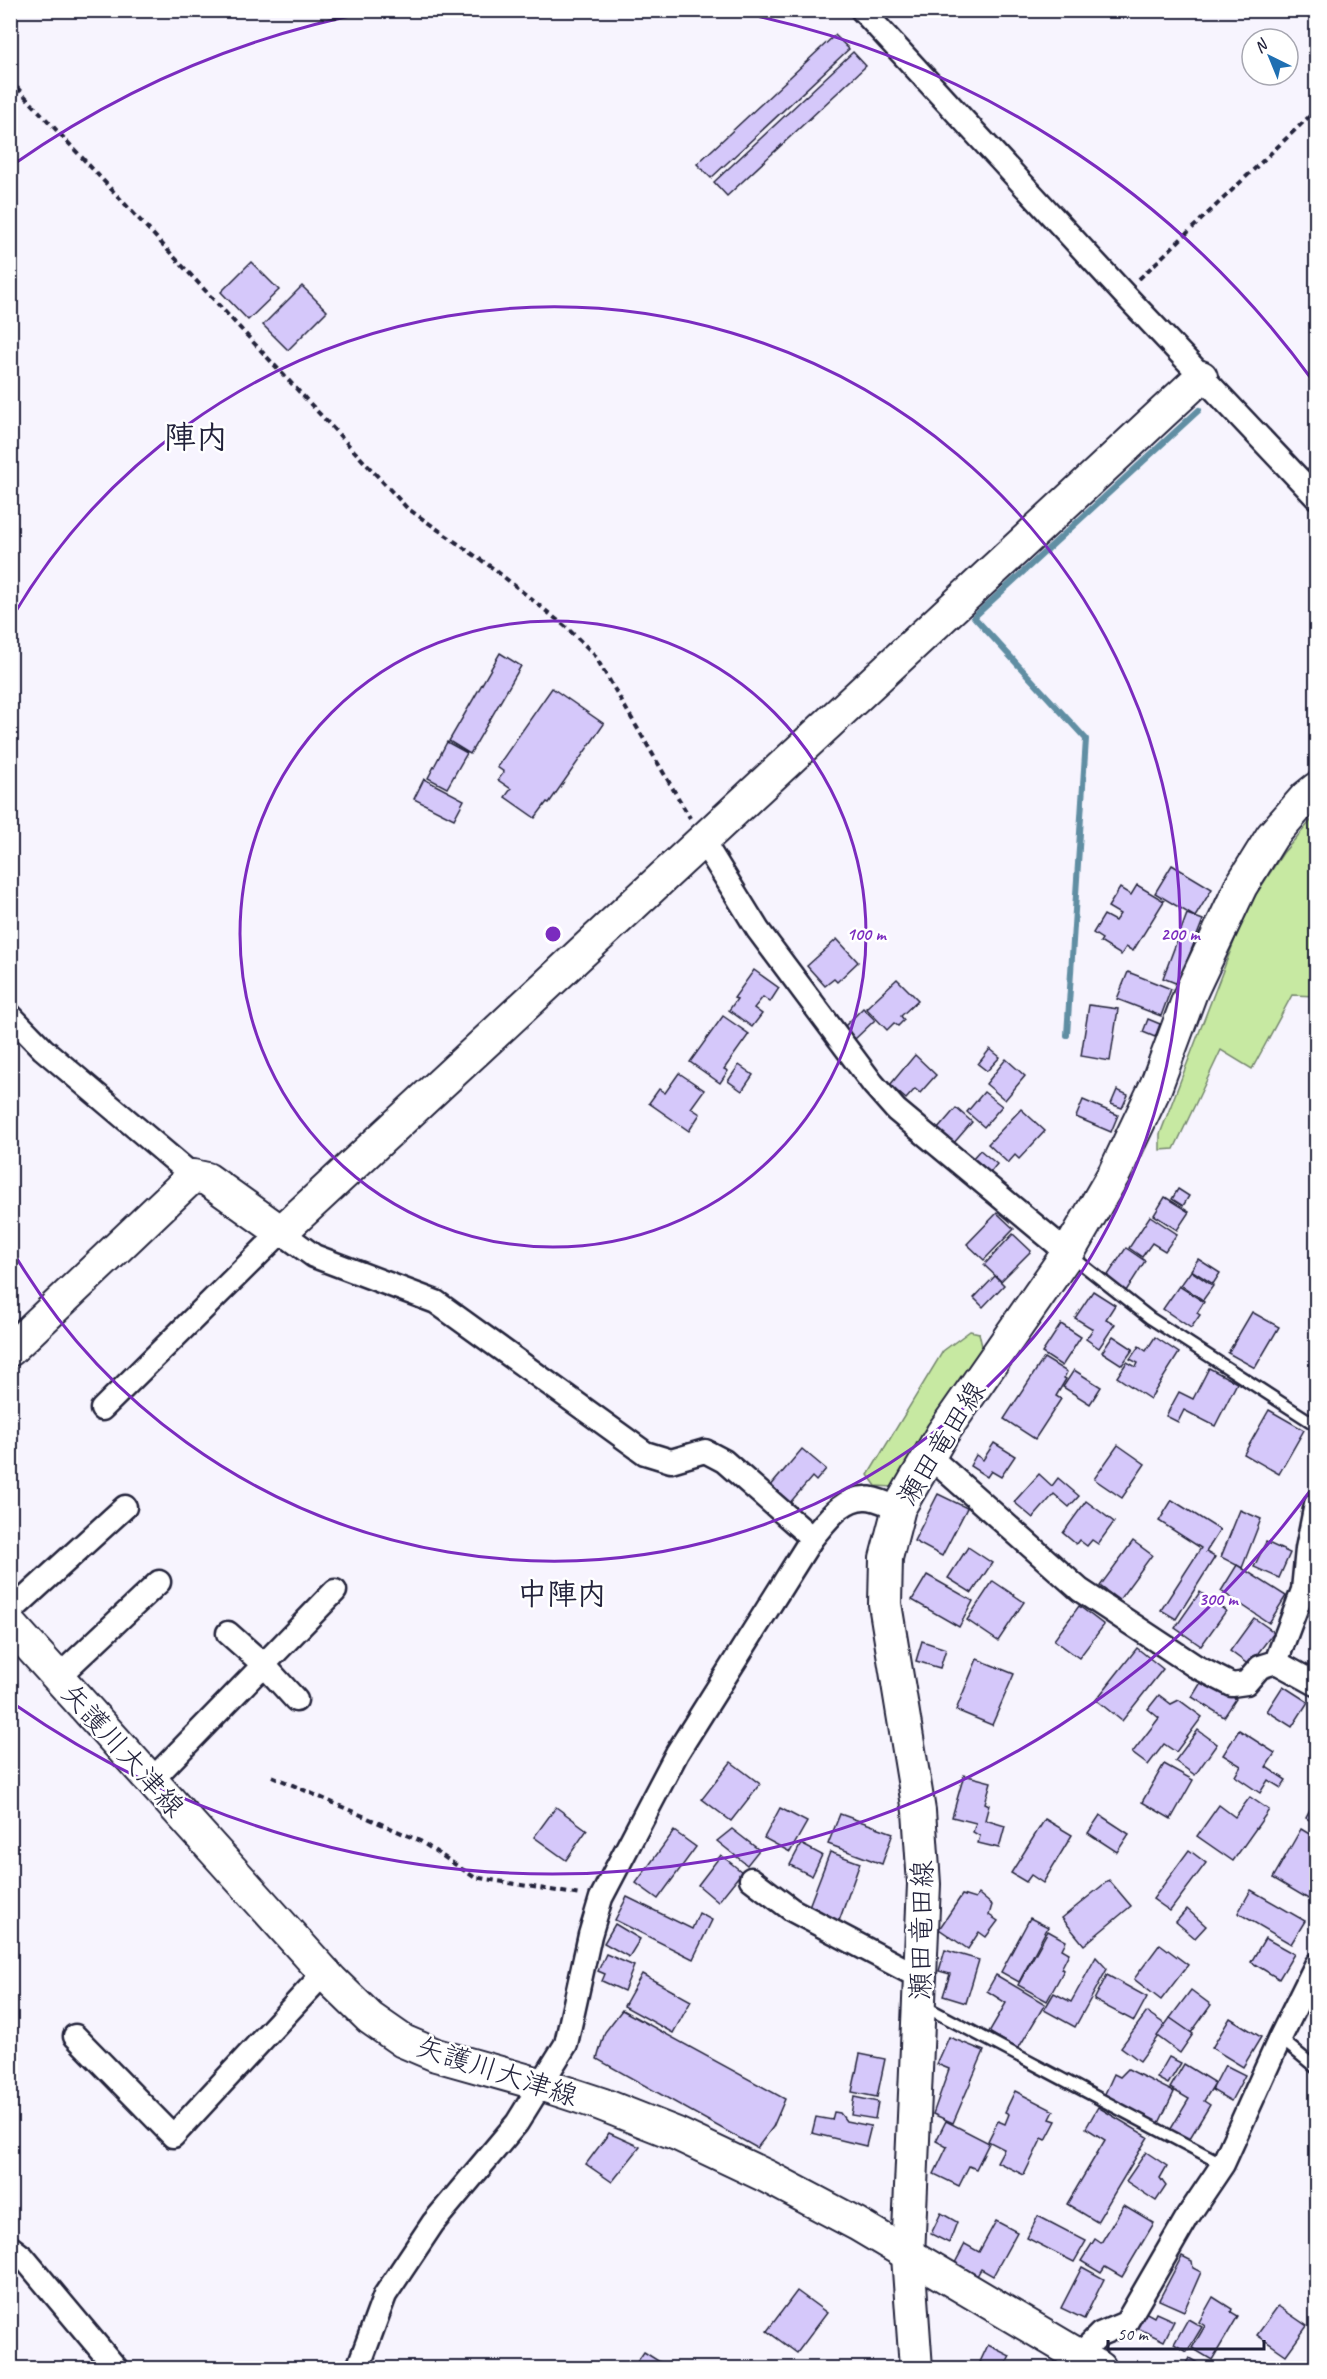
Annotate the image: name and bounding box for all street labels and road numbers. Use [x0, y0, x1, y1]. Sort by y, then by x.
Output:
street label: 瀬田竜田線 [889, 1374, 993, 1512]
street label: 矢護川大津線 [54, 1676, 192, 1824]
street label: 瀬田竜田線 [902, 1860, 940, 2000]
street label: 矢護川大津線 [412, 2028, 582, 2114]

